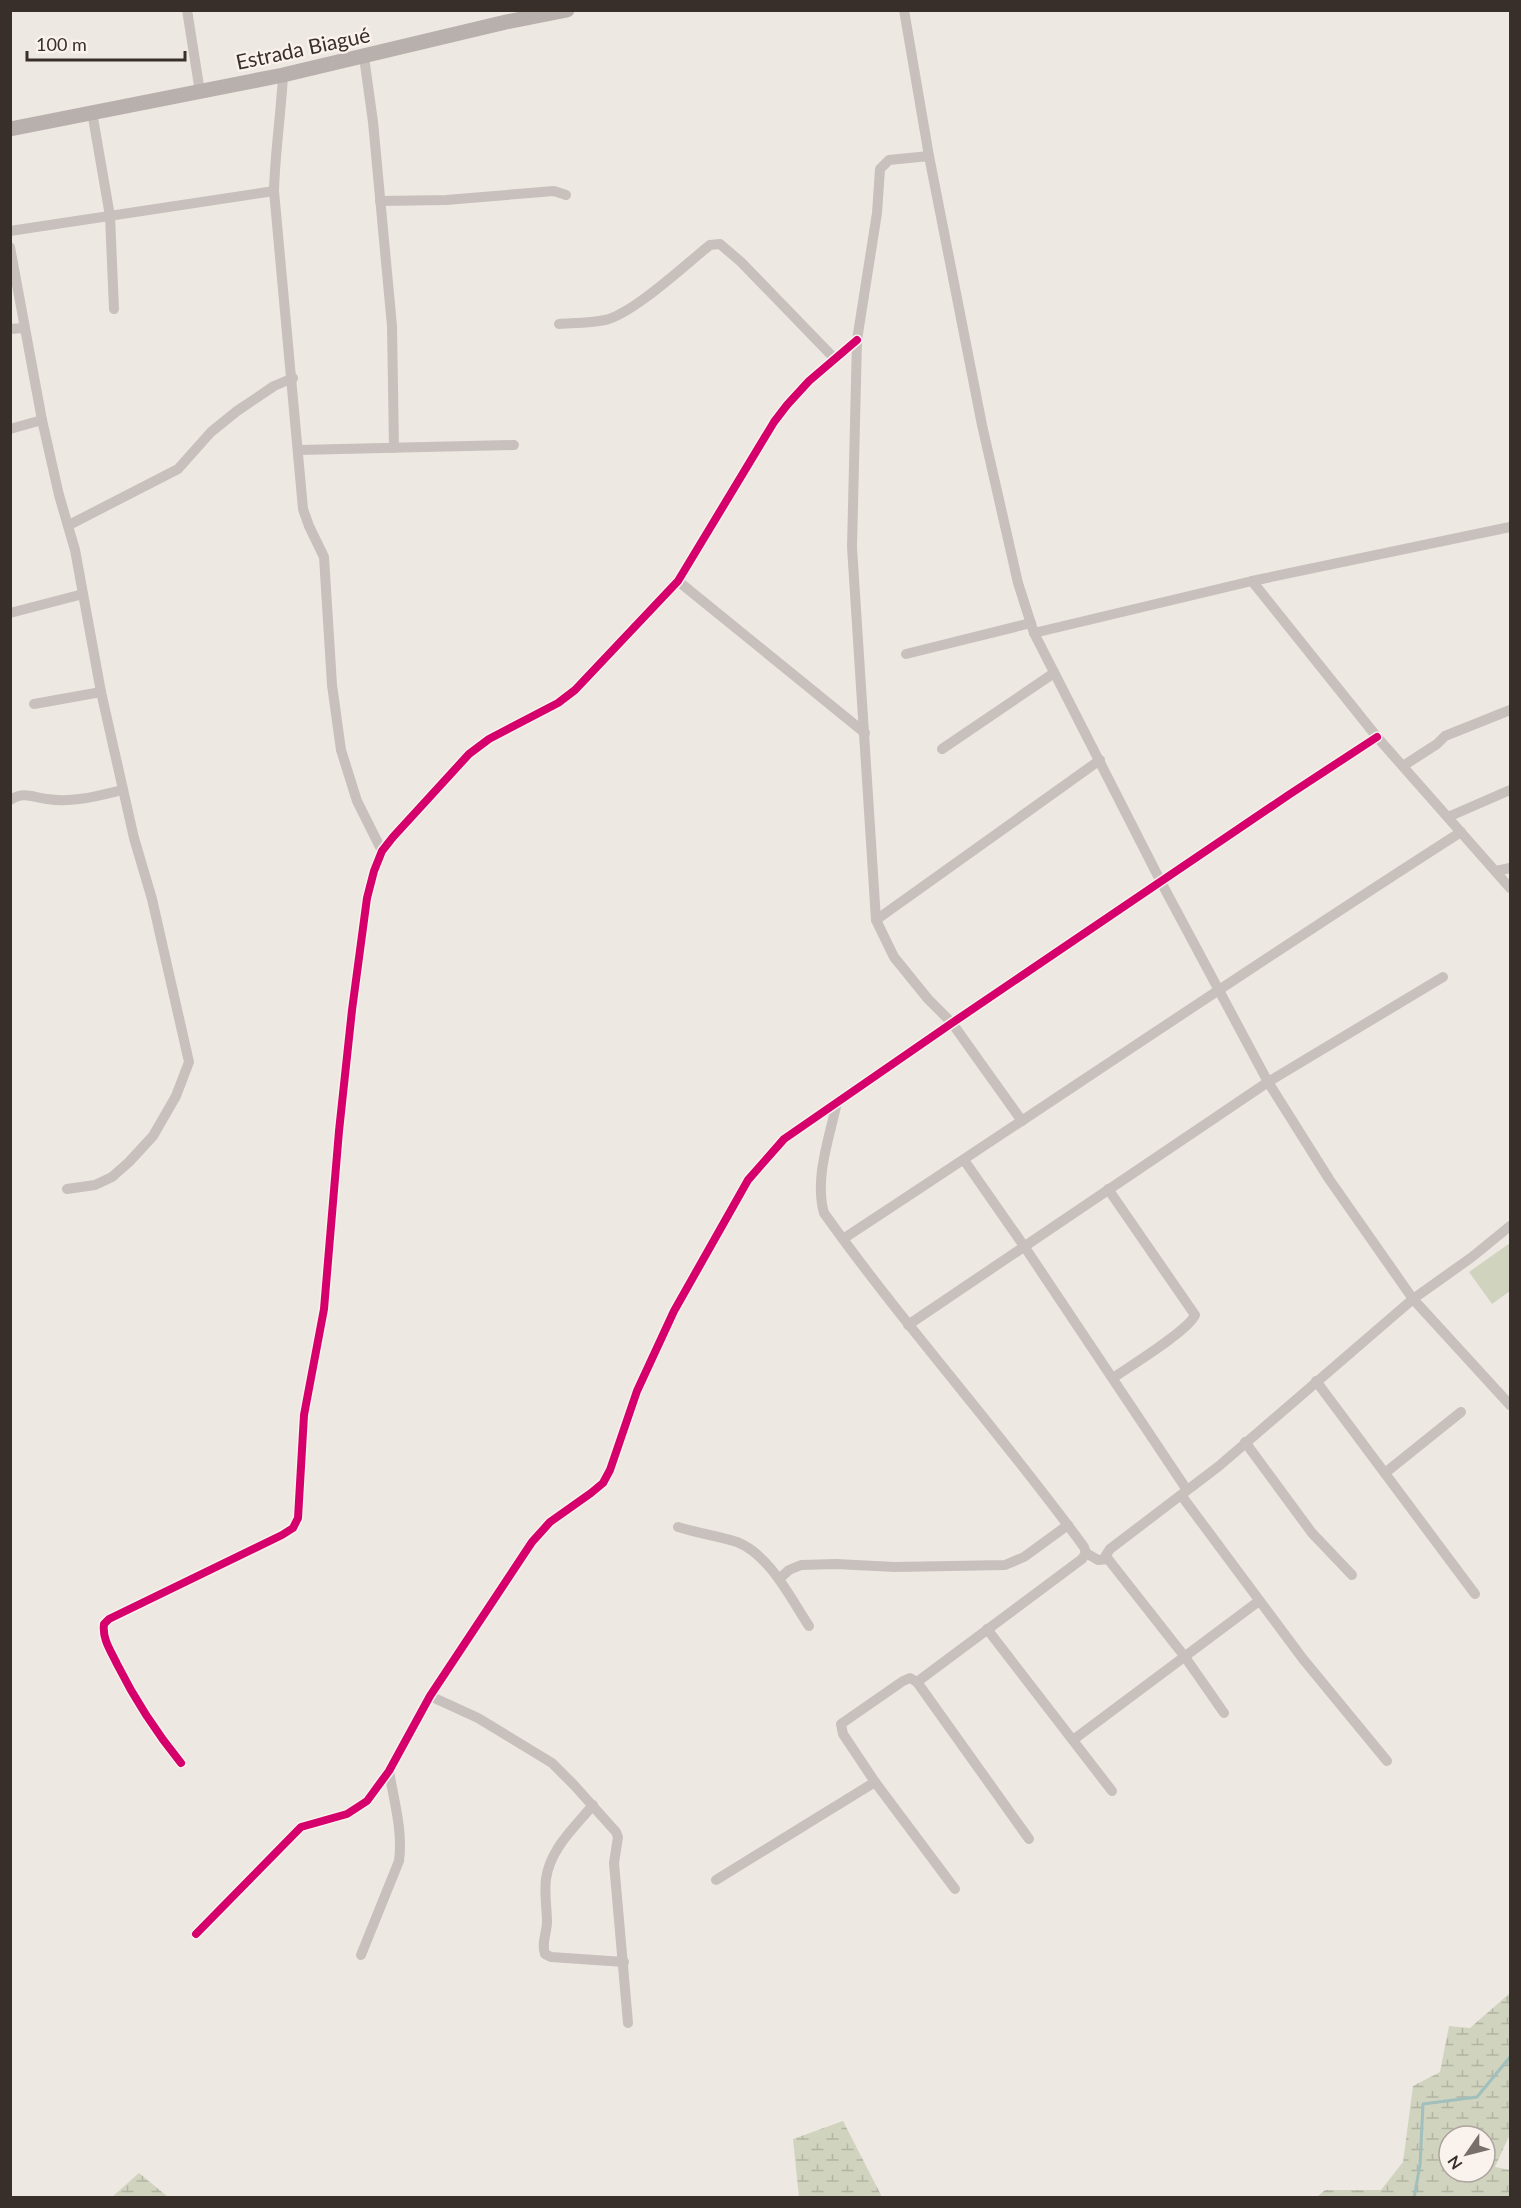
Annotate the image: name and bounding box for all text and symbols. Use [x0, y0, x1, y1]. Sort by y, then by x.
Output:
street label: Estrada Biagué [233, 21, 372, 74]
scale bar [27, 24, 184, 62]
text: 100 m [36, 33, 87, 55]
north arrow [1437, 2124, 1497, 2184]
text: N [1443, 2152, 1466, 2173]

